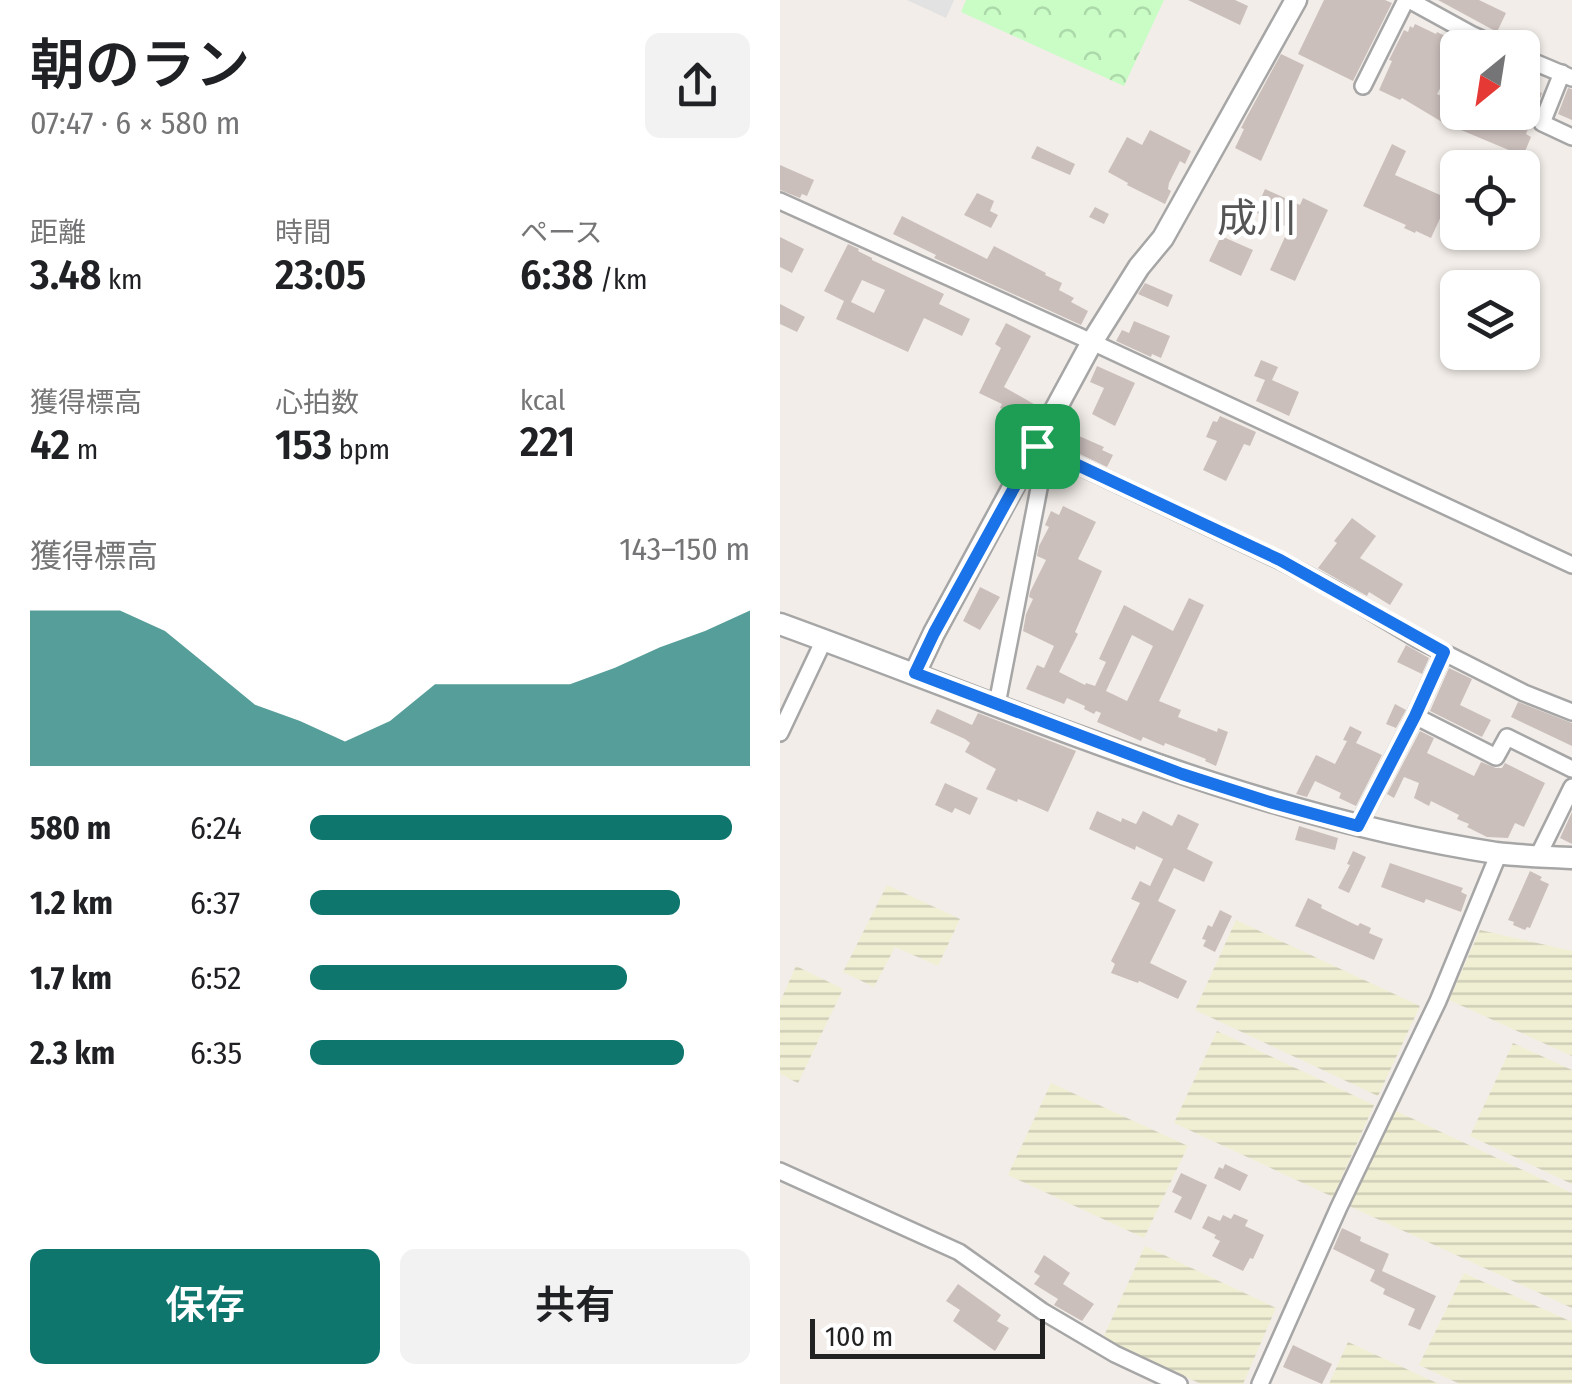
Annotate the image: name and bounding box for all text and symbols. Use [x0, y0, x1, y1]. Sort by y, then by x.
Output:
north arrow [1440, 30, 1540, 130]
map controls [1440, 30, 1540, 370]
text: 朝のラン [30, 33, 250, 99]
button: share [645, 33, 750, 138]
text: 07:47 · 6 × 580 m [30, 104, 240, 142]
button: locate [1440, 150, 1540, 250]
district label: 成川 [1217, 195, 1297, 243]
text: 距離 [30, 216, 86, 249]
text: 時間 [275, 216, 331, 249]
text: ペース [520, 216, 603, 249]
text: 3.48 [30, 250, 101, 300]
text: 23:05 [275, 250, 366, 300]
text: 6:38 [520, 250, 593, 300]
text: km [101, 263, 143, 296]
text: /km [593, 263, 648, 296]
button: layers [1440, 270, 1540, 370]
text: kcal [520, 384, 565, 417]
text: 獲得標高 [30, 386, 142, 419]
text: 心拍数 [275, 386, 359, 419]
pin [995, 404, 1080, 489]
text: 221 [520, 417, 575, 467]
icon: arrive [1010, 419, 1065, 474]
text: 42 [30, 420, 70, 470]
text: 153 [275, 420, 332, 470]
text: m [70, 433, 98, 466]
text: bpm [332, 433, 390, 466]
text: 143–150 m [619, 530, 750, 568]
text: 獲得標高 [30, 537, 158, 575]
text: 580 m [30, 809, 111, 847]
text: 6:24 [190, 809, 242, 847]
text: 1.2 km [30, 884, 113, 922]
text: 6:37 [190, 884, 240, 922]
text: 1.7 km [30, 959, 112, 997]
text: 6:52 [190, 959, 241, 997]
text: 2.3 km [30, 1034, 115, 1072]
text: 6:35 [190, 1034, 242, 1072]
button: 保存 [30, 1249, 380, 1364]
button: 共有 [400, 1249, 750, 1364]
scale bar [810, 1314, 1045, 1358]
text: 100 m [825, 1320, 893, 1353]

